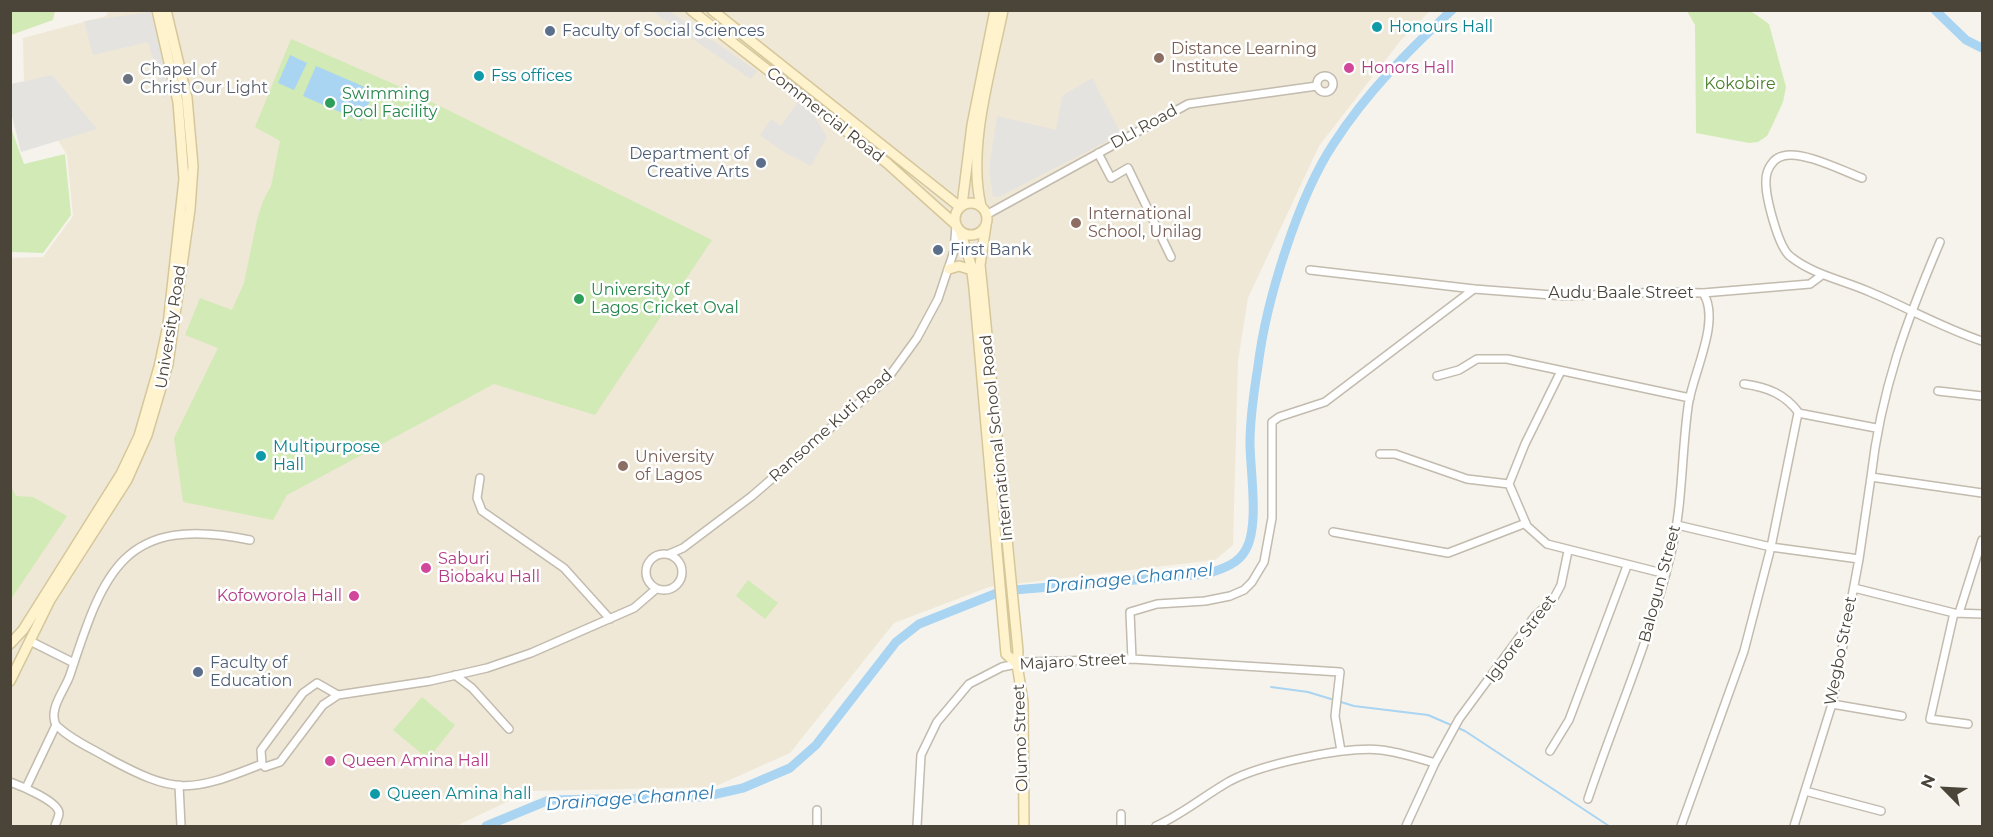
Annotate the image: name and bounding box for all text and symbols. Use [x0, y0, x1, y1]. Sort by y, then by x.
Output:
place label: Honours Hall [1389, 17, 1493, 37]
marker: Honours Hall [1370, 20, 1384, 34]
place label: Faculty of Social Sciences [562, 21, 764, 41]
marker: Faculty of Social Sciences [543, 24, 557, 38]
place label: Distance Learning Institute [1171, 39, 1317, 77]
marker: Distance Learning Institute [1152, 51, 1166, 65]
place label: Honors Hall [1361, 58, 1454, 78]
place label: Chapel of Christ Our Light [140, 60, 268, 98]
marker: Honors Hall [1342, 61, 1356, 75]
street label: Commercial Road [762, 63, 888, 167]
place label: Fss offices [491, 66, 572, 86]
marker: Fss offices [472, 69, 486, 83]
marker: Chapel of Christ Our Light [121, 72, 135, 86]
park label: Kokobire [1704, 74, 1776, 94]
place label: Swimming Pool Facility [342, 84, 437, 122]
marker: Swimming Pool Facility [323, 96, 337, 110]
street label: DLI Road [1107, 101, 1181, 153]
place label: Department of Creative Arts [629, 144, 749, 182]
marker: Department of Creative Arts [754, 156, 768, 170]
place label: International School, Unilag [1088, 204, 1202, 242]
marker: International School, Unilag [1069, 216, 1083, 230]
place label: First Bank [950, 240, 1031, 260]
marker: First Bank [931, 243, 945, 257]
street label: University Road [152, 264, 190, 390]
place label: University of Lagos Cricket Oval [591, 280, 739, 318]
street label: Audu Baale Street [1548, 283, 1694, 303]
marker: University of Lagos Cricket Oval [572, 292, 586, 306]
street label: International School Road [977, 334, 1017, 542]
street label: Ransome Kuti Road [765, 366, 897, 486]
place label: Multipurpose Hall [273, 437, 380, 475]
place label: University of Lagos [635, 447, 714, 485]
marker: Multipurpose Hall [254, 449, 268, 463]
marker: University of Lagos [616, 459, 630, 473]
street label: Balogun Street [1635, 523, 1685, 645]
place label: Saburi Biobaku Hall [438, 549, 540, 587]
water label: Drainage Channel [1044, 559, 1214, 599]
marker: Saburi Biobaku Hall [419, 561, 433, 575]
place label: Kofoworola Hall [217, 586, 342, 606]
marker: Kofoworola Hall [347, 589, 361, 603]
street label: Igbore Street [1482, 591, 1560, 687]
street label: Wegbo Street [1821, 595, 1861, 707]
street label: Majaro Street [1019, 650, 1127, 674]
place label: Faculty of Education [210, 653, 292, 691]
marker: Faculty of Education [191, 665, 205, 679]
street label: Olumo Street [1010, 684, 1032, 792]
place label: Queen Amina Hall [342, 751, 489, 771]
marker: Queen Amina Hall [323, 754, 337, 768]
north arrow [1915, 759, 1975, 819]
text: N [1917, 772, 1939, 791]
water label: Drainage Channel [545, 782, 715, 816]
place label: Queen Amina hall [387, 784, 532, 804]
marker: Queen Amina hall [368, 787, 382, 801]

